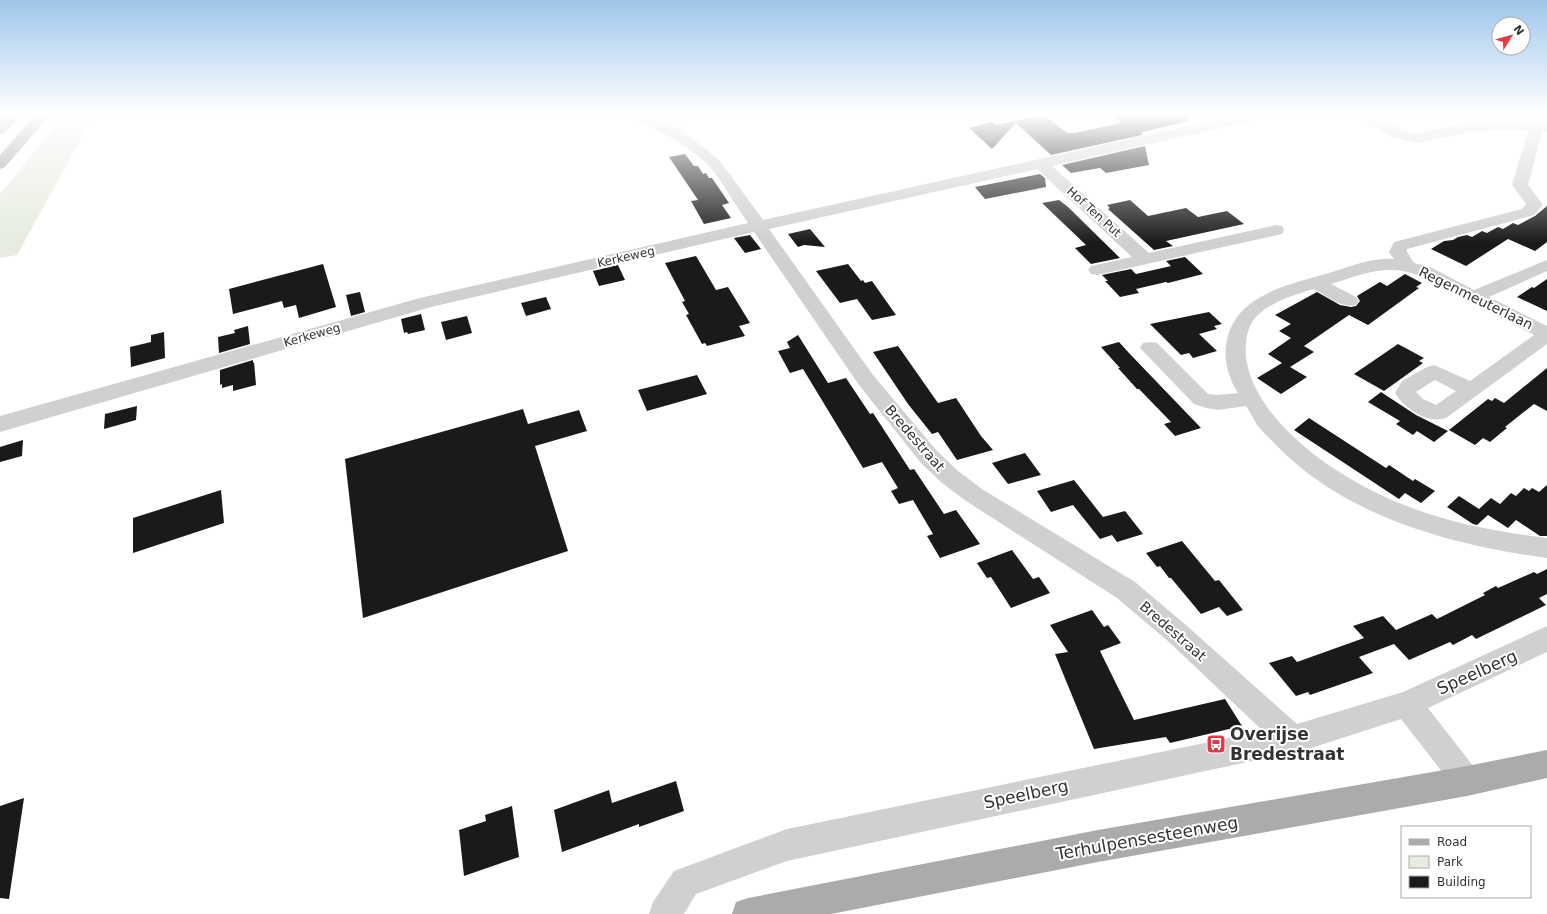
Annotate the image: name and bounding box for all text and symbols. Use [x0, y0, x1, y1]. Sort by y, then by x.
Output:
north arrow [1491, 16, 1531, 56]
text: N [1511, 23, 1527, 38]
street label: Hof Ten Put [1064, 184, 1124, 240]
street label: Kerkeweg [596, 244, 656, 270]
street label: Regenmeuterlaan [1416, 263, 1536, 333]
street label: Kerkeweg [282, 320, 342, 350]
street label: Bredestraat [882, 402, 948, 475]
street label: Bredestraat [1137, 598, 1210, 664]
street label: Speelberg [1434, 645, 1520, 699]
place label: Overijse Bredestraat [1230, 724, 1344, 764]
bus stop icon: Overijse Bredestraat [1205, 733, 1227, 755]
street label: Speelberg [982, 775, 1070, 813]
street label: Terhulpensesteenweg [1053, 812, 1240, 864]
legend [1401, 826, 1531, 898]
text: Road [1437, 835, 1467, 849]
text: Park [1437, 855, 1463, 869]
text: Building [1437, 875, 1486, 889]

